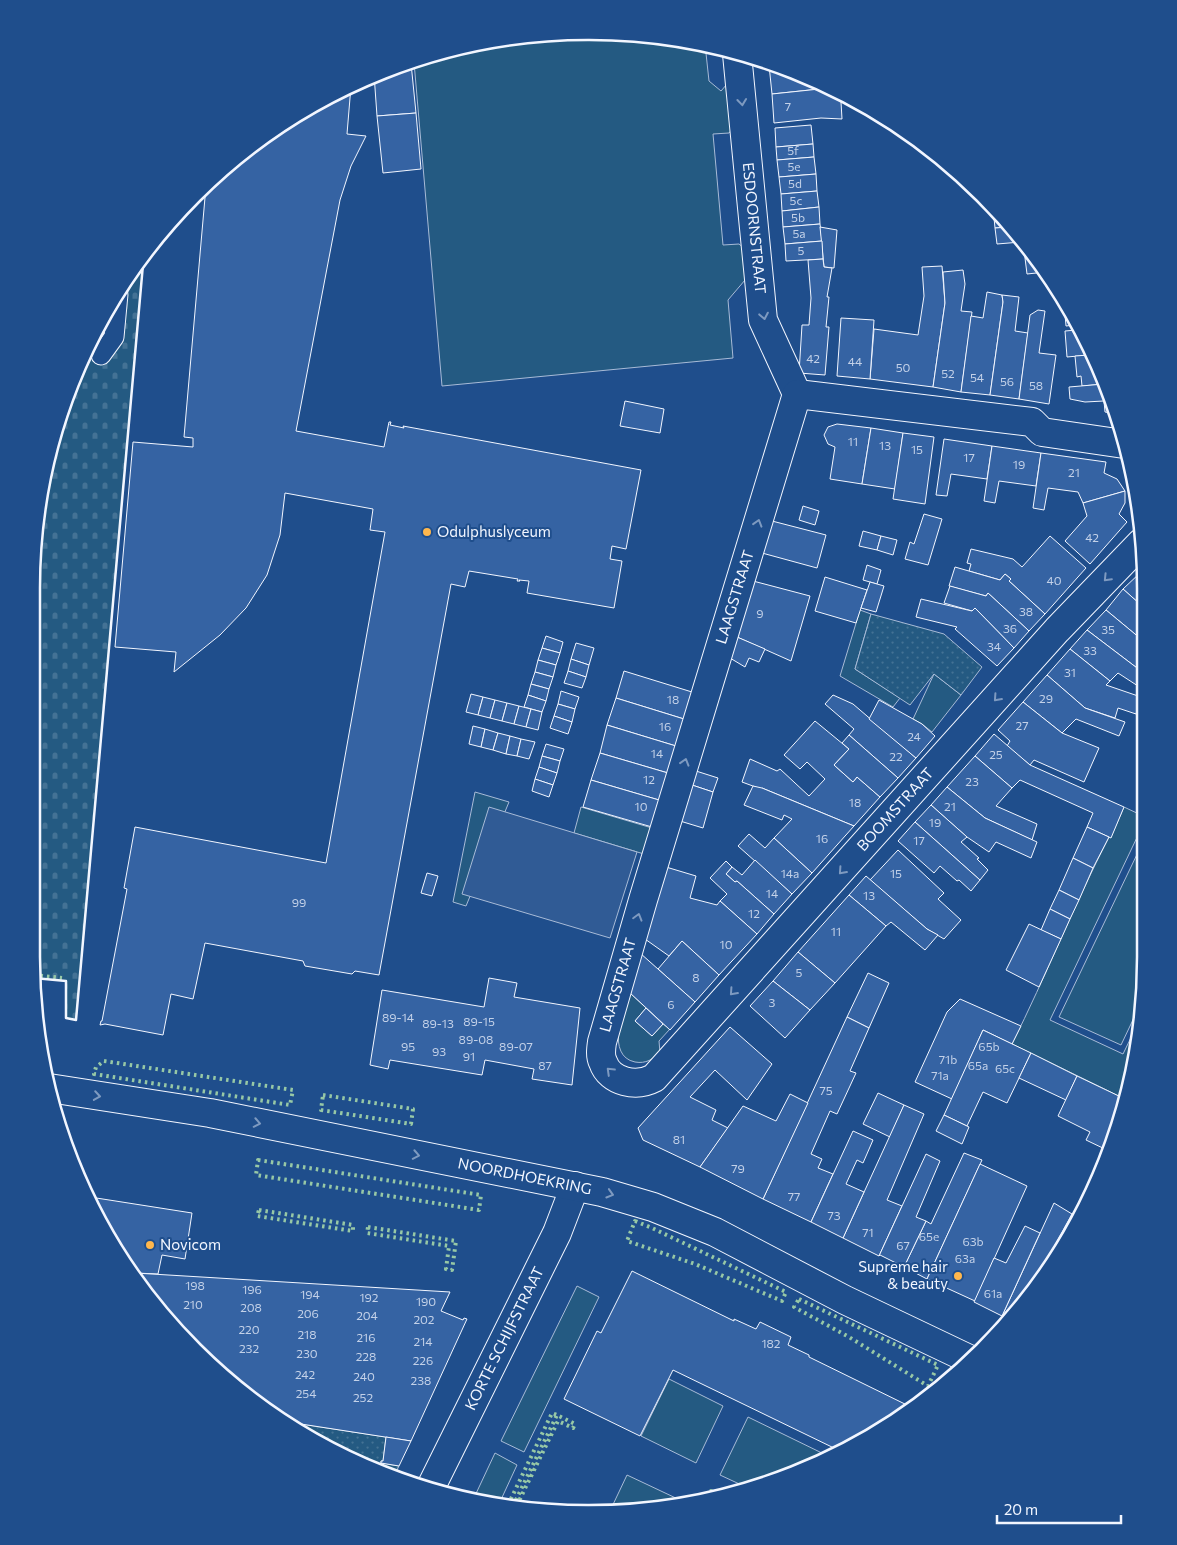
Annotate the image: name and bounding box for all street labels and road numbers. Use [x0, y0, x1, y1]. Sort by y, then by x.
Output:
street label: ESDOORNSTRAAT [740, 162, 770, 295]
street label: LAAGSTRAAT [711, 547, 757, 646]
street label: BOOMSTRAAT [853, 763, 937, 854]
street label: LAAGSTRAAT [595, 935, 639, 1034]
street label: NOORDHOEKRING [456, 1153, 593, 1198]
street label: KORTE SCHIJFSTRAAT [461, 1263, 547, 1413]

